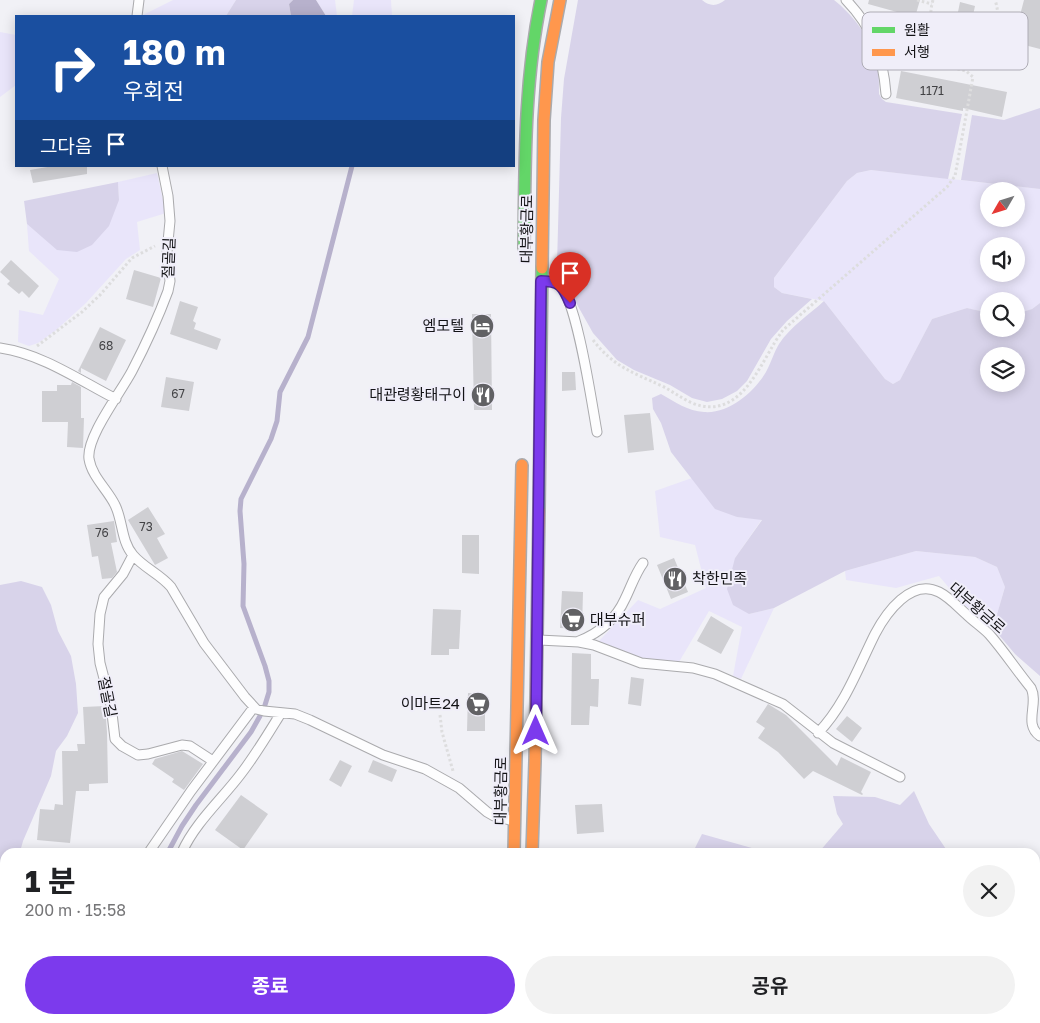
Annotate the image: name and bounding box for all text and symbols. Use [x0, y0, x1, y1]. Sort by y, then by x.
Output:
legend [862, 12, 1028, 70]
text: 원활 [904, 21, 930, 38]
text: 180 m [123, 31, 226, 73]
icon: right [40, 35, 105, 100]
text: 서행 [904, 43, 930, 60]
text: 우회전 [123, 77, 184, 104]
house number: 1171 [920, 83, 944, 98]
icon: arrive [102, 130, 130, 158]
text: 그다음 [40, 134, 92, 157]
north arrow [980, 182, 1025, 228]
map controls [980, 182, 1025, 392]
street label: 대부황금로 [516, 194, 536, 264]
street label: 절골길 [158, 237, 178, 279]
button: sound [980, 237, 1025, 282]
pin [549, 252, 591, 303]
icon: arrive [556, 259, 584, 287]
button: search [980, 292, 1025, 337]
hotel icon: 엠모텔 [469, 313, 495, 339]
place label: 엠모텔 [423, 316, 464, 334]
house number: 68 [99, 338, 113, 353]
button: layers [980, 347, 1025, 392]
restaurant icon: 대관령황태구이 [470, 382, 496, 408]
place label: 대관령황태구이 [369, 385, 466, 403]
house number: 67 [171, 386, 185, 401]
house number: 73 [139, 519, 153, 534]
house number: 76 [95, 525, 109, 540]
restaurant icon: 착한민족 [662, 566, 688, 592]
place label: 착한민족 [692, 569, 747, 587]
street label: 대부황금로 [946, 578, 1010, 637]
supermarket icon: 대부슈퍼 [560, 607, 586, 633]
place label: 대부슈퍼 [590, 610, 645, 628]
street label: 절골길 [95, 675, 121, 719]
supermarket icon: 이마트24 [465, 691, 491, 717]
place label: 이마트24 [401, 694, 460, 712]
position arrow [509, 704, 561, 756]
street label: 대부황금로 [490, 756, 510, 826]
text: 1 분 [25, 863, 76, 899]
button: close [963, 865, 1015, 917]
text: 200 m · 15:58 [25, 900, 126, 920]
button: 종료 [25, 956, 515, 1014]
button: 공유 [525, 956, 1015, 1014]

